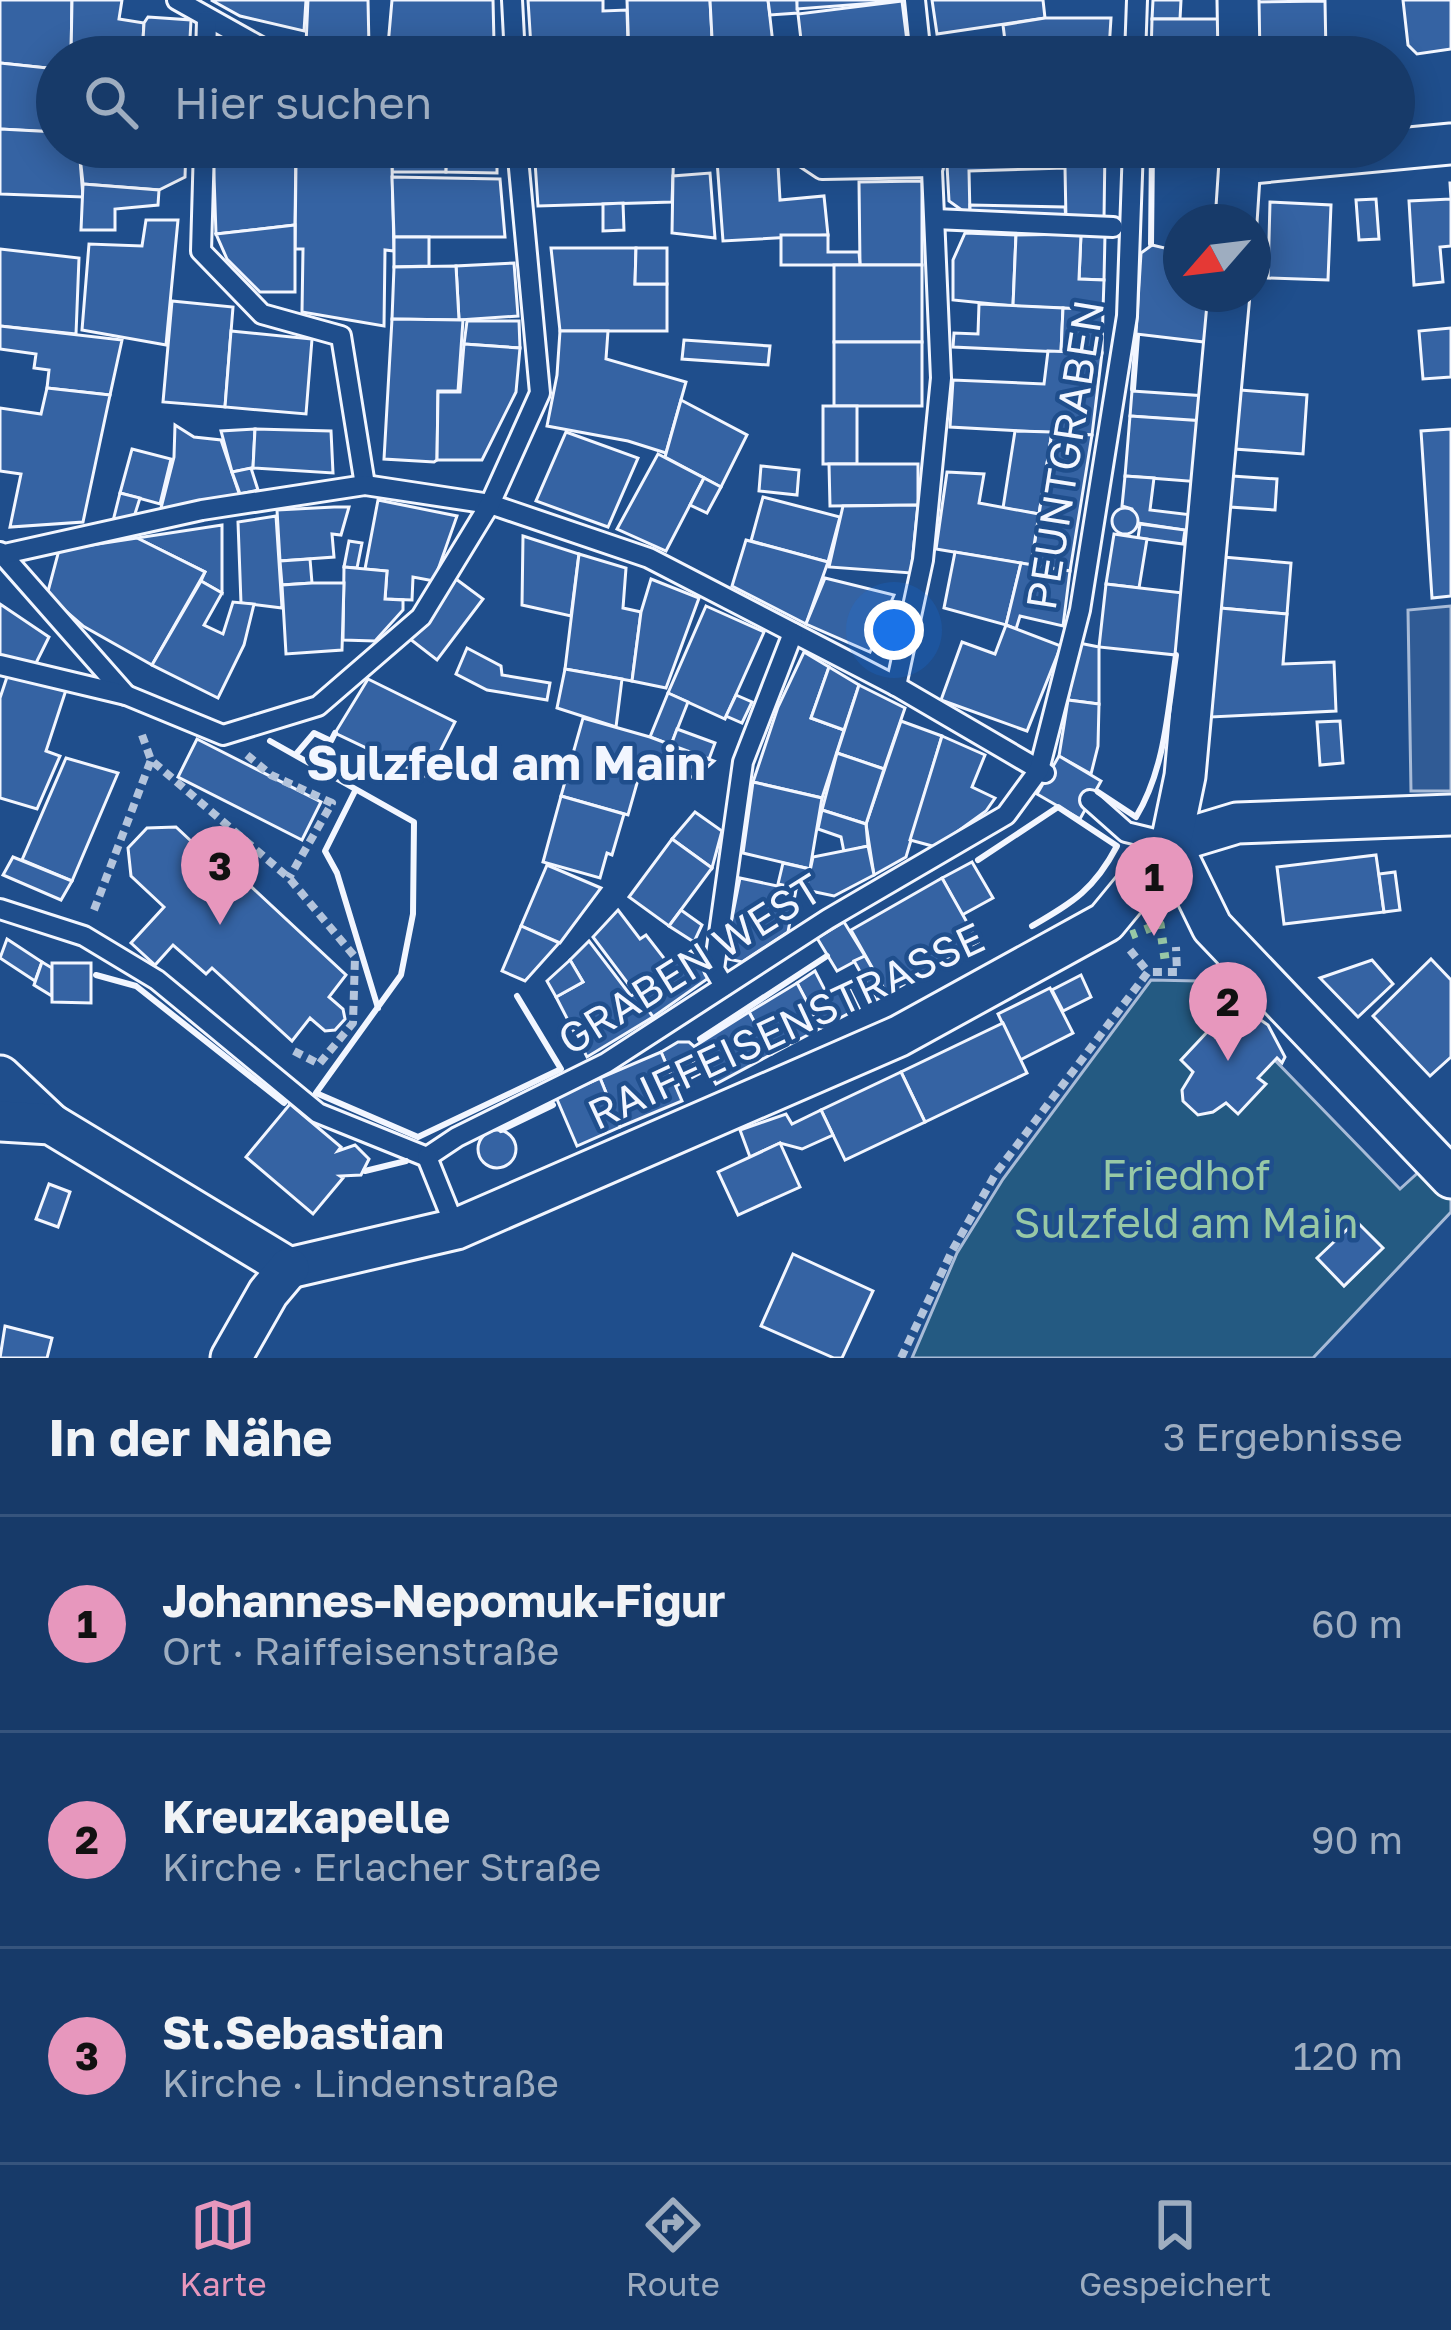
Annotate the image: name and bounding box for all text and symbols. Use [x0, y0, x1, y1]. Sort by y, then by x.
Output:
search box [36, 36, 1415, 168]
icon: search [78, 69, 144, 135]
text: Hier suchen [174, 75, 432, 129]
north arrow [1163, 204, 1271, 312]
street label: PEUNTGRABEN [1015, 296, 1113, 613]
your location [864, 600, 924, 660]
district label: Sulzfeld am Main [306, 733, 706, 791]
pin: 3 [181, 826, 259, 925]
pin: 1 [1115, 837, 1193, 936]
street label: GRABEN WEST [549, 862, 830, 1064]
street label: RAIFFEISENSTRASSE [580, 911, 992, 1139]
pin: 2 [1189, 962, 1267, 1061]
park label: Friedhof Sulzfeld am Main [1014, 1149, 1358, 1247]
text: In der Nähe [48, 1406, 332, 1467]
text: 3 Ergebnisse [1163, 1413, 1403, 1460]
text: Johannes-Nepomuk-Figur [162, 1573, 726, 1627]
text: 1 [77, 1600, 97, 1647]
text: 60 m [1311, 1600, 1403, 1647]
text: Ort · Raiffeisenstraße [162, 1627, 559, 1674]
text: Kreuzkapelle [162, 1789, 450, 1843]
text: 2 [75, 1816, 99, 1863]
text: 90 m [1311, 1816, 1403, 1863]
text: Kirche · Erlacher Straße [162, 1843, 601, 1890]
text: St.Sebastian [162, 2005, 444, 2059]
text: 3 [75, 2032, 99, 2079]
text: 120 m [1293, 2032, 1403, 2079]
text: Kirche · Lindenstraße [162, 2059, 559, 2106]
tab: Karte [180, 2192, 267, 2303]
tab: Route [626, 2192, 720, 2303]
tab: Gespeichert [1079, 2192, 1271, 2303]

